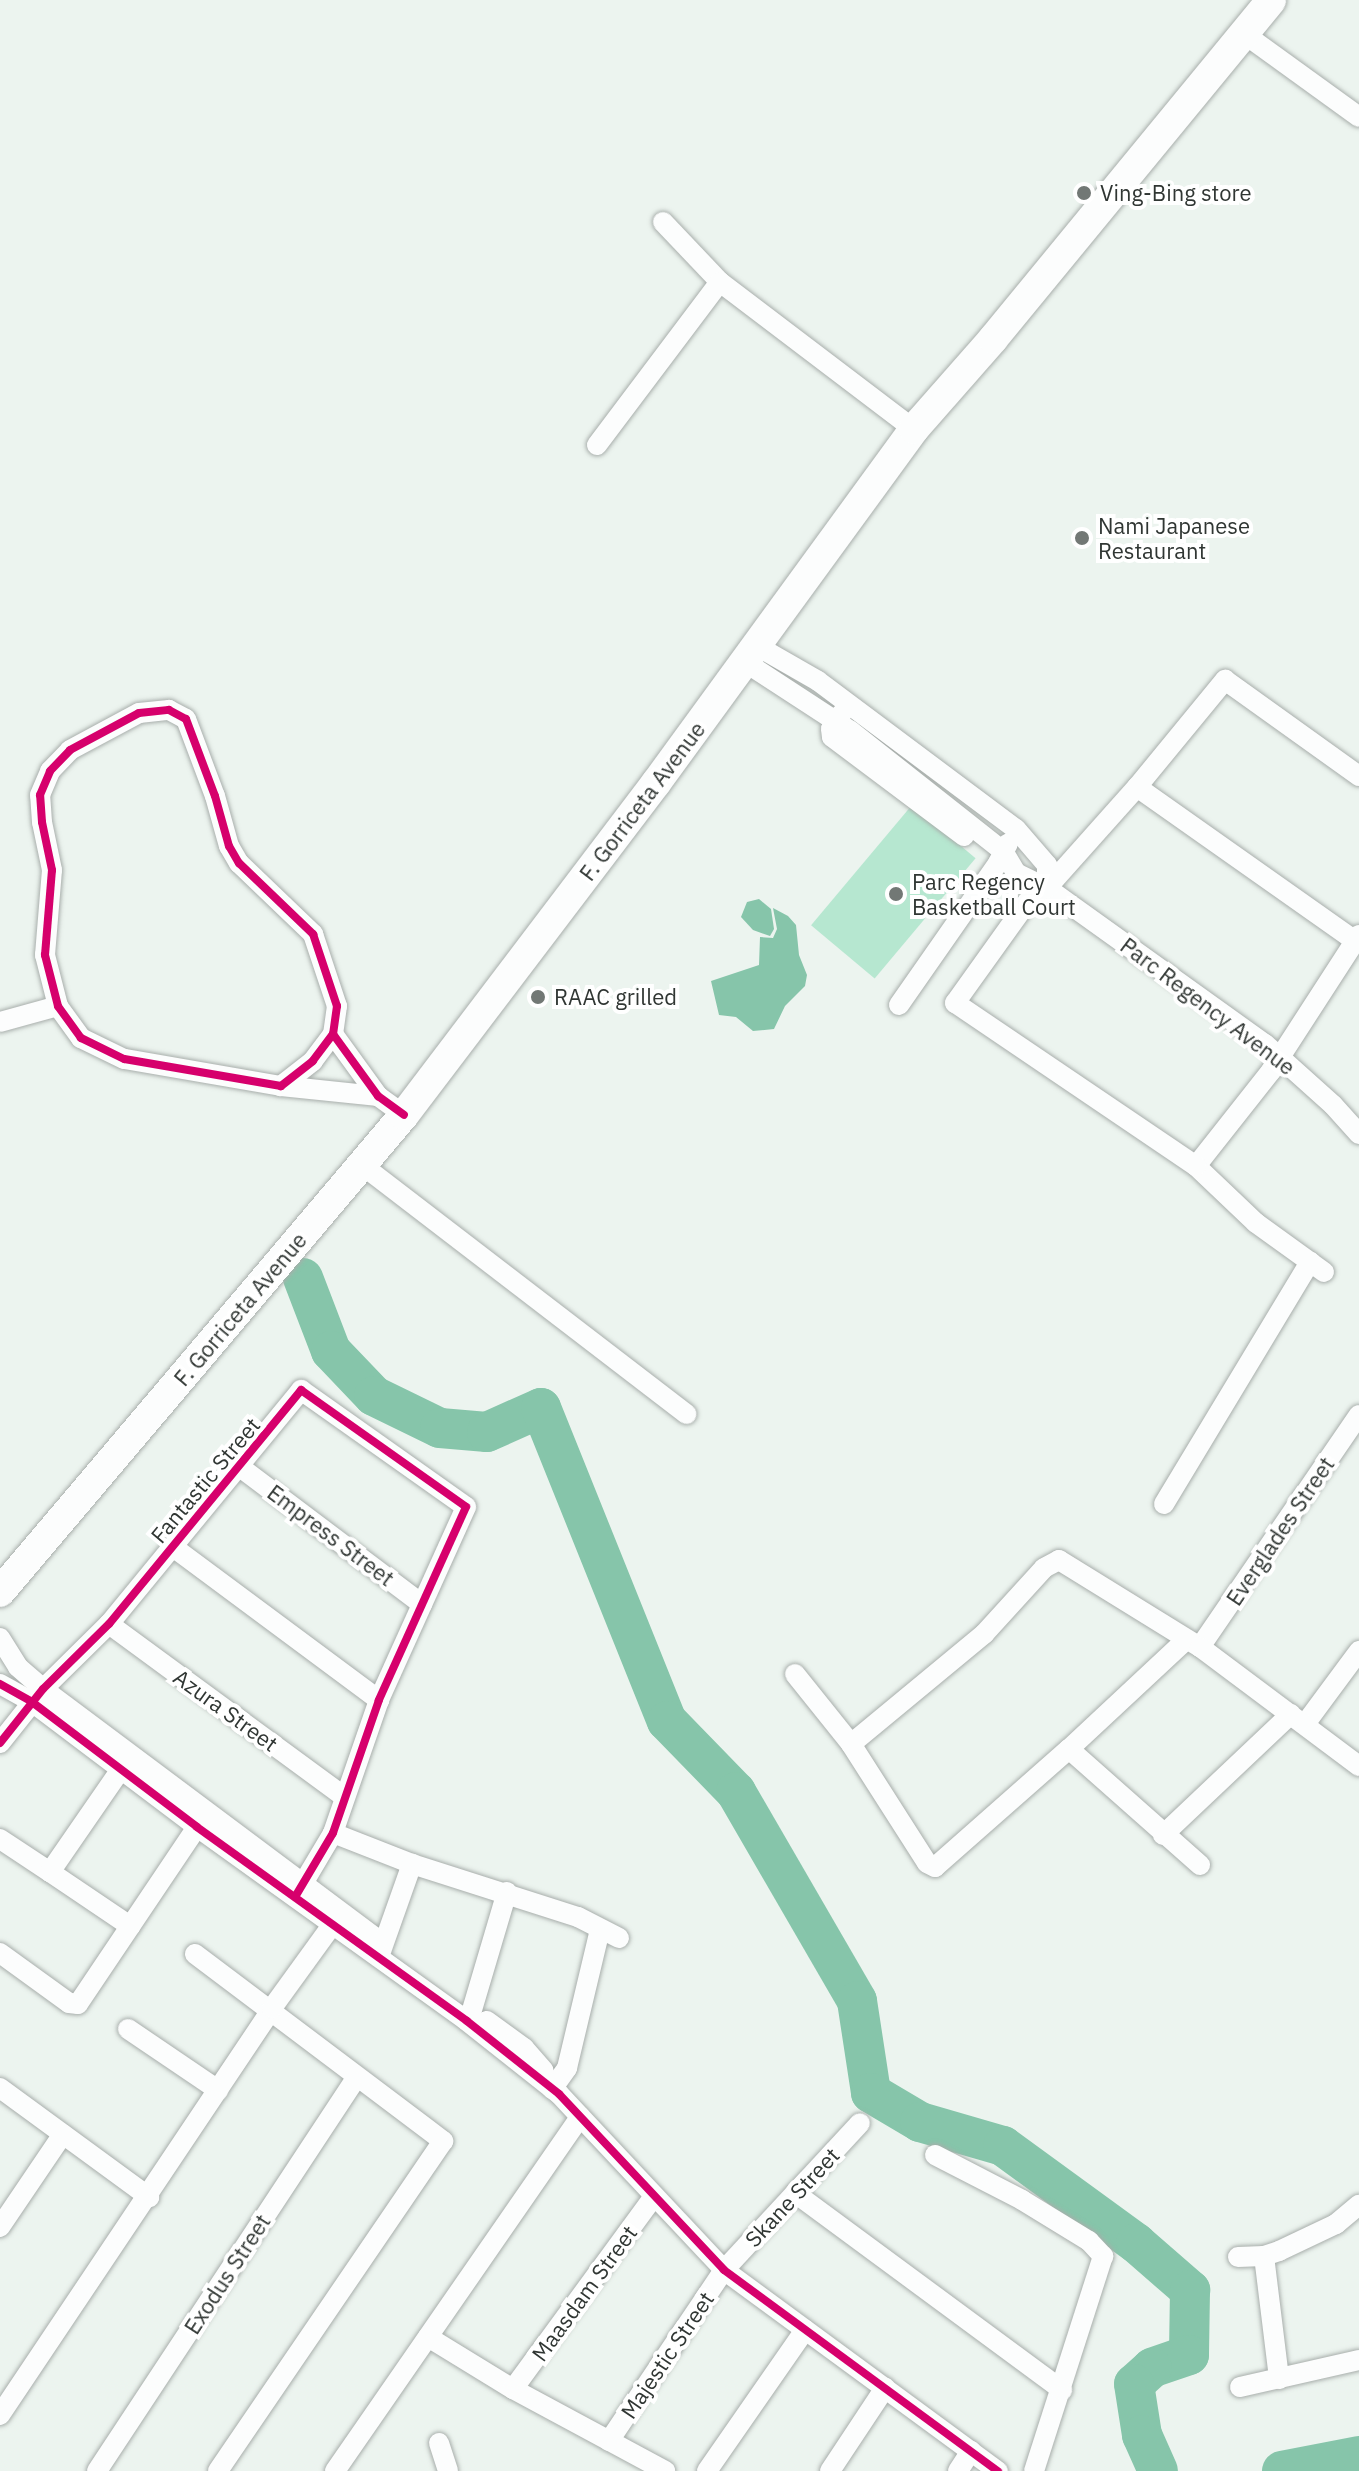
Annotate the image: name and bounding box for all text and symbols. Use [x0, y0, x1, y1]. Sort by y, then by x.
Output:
place label: Ving-Bing store [1100, 180, 1252, 206]
marker: Ving-Bing store [1075, 184, 1093, 202]
place label: Nami Japanese Restaurant [1098, 512, 1250, 564]
marker: Nami Japanese Restaurant [1073, 529, 1091, 547]
street label: F. Gorriceta Avenue [574, 716, 710, 886]
place label: Parc Regency Basketball Court [912, 868, 1076, 920]
marker: Parc Regency Basketball Court [887, 885, 905, 903]
street label: Parc Regency Avenue [1116, 932, 1300, 1080]
place label: RAAC grilled [554, 984, 677, 1010]
marker: RAAC grilled [529, 988, 547, 1006]
street label: F. Gorriceta Avenue [168, 1227, 312, 1391]
street label: Fantastic Street [145, 1412, 265, 1548]
street label: Everglades Street [1221, 1452, 1339, 1610]
street label: Empress Street [262, 1479, 400, 1591]
street label: Azura Street [169, 1663, 283, 1757]
street label: Skane Street [739, 2142, 845, 2252]
street label: Exodus Street [178, 2209, 276, 2339]
street label: Maasdam Street [526, 2220, 642, 2366]
street label: Majestic Street [615, 2286, 719, 2424]

